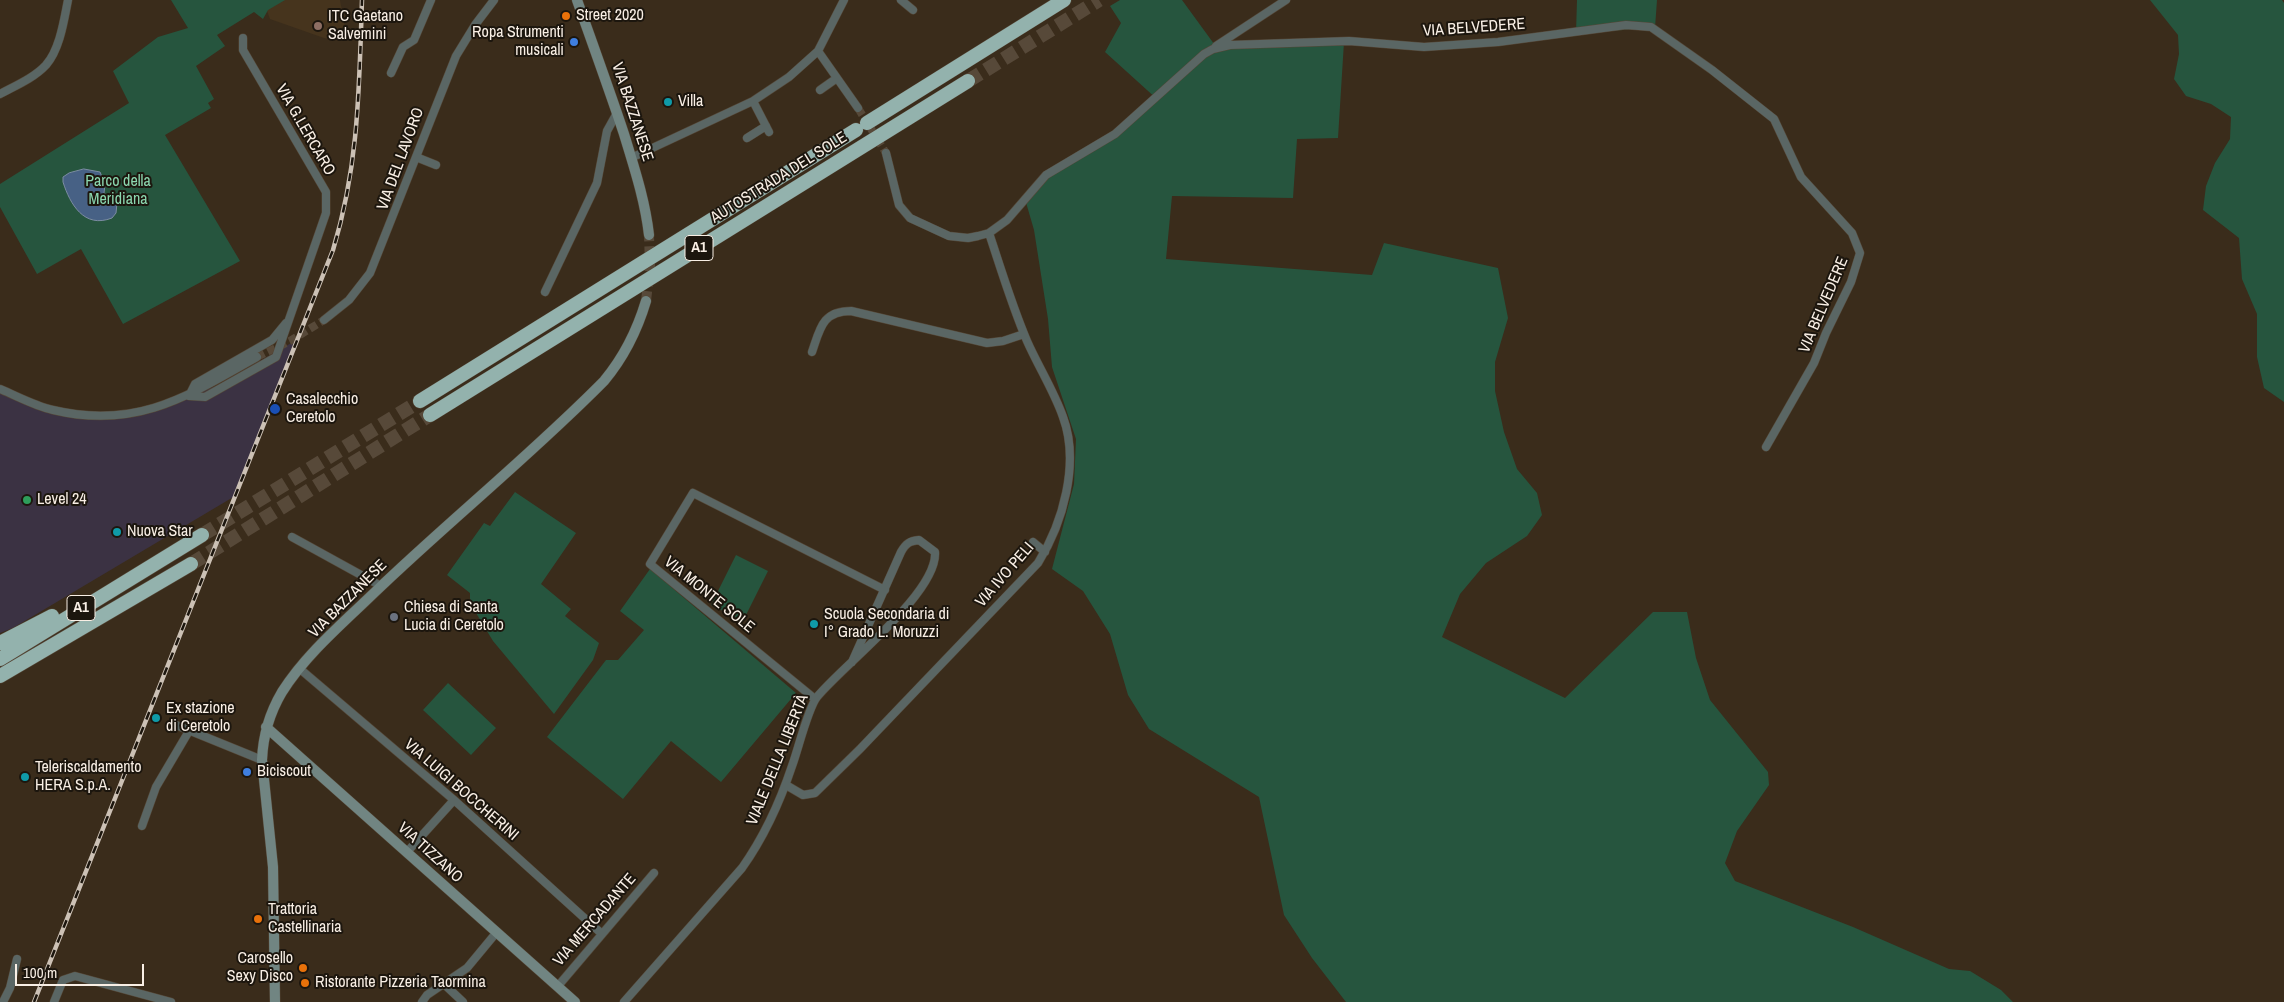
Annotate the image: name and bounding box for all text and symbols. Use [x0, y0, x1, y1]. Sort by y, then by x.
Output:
place label: Street 2020 [576, 6, 644, 26]
place label: ITC Gaetano Salvemini [328, 7, 403, 45]
marker: Street 2020 [560, 10, 572, 22]
street label: VIA BELVEDERE [1422, 15, 1526, 41]
marker: ITC Gaetano Salvemini [312, 20, 324, 32]
place label: Ropa Strumenti musicali [472, 23, 564, 61]
marker: Ropa Strumenti musicali [568, 36, 580, 48]
street label: VIA BAZZANESE [607, 60, 657, 164]
street label: VIA G.LERCARO [271, 81, 339, 179]
place label: Villa [678, 92, 703, 112]
marker: Villa [662, 96, 674, 108]
street label: VIA DEL LAVORO [374, 105, 428, 213]
street label: AUTOSTRADA DEL SOLE [707, 128, 851, 228]
park label: Parco della Meridiana [85, 172, 151, 210]
road number: A1 [685, 236, 713, 260]
street label: VIA BELVEDERE [1795, 254, 1853, 356]
place label: Casalecchio Ceretolo [286, 390, 358, 428]
marker: Casalecchio Ceretolo [268, 402, 282, 416]
place label: Level 24 [37, 490, 87, 510]
marker: Level 24 [21, 494, 33, 506]
place label: Nuova Star [127, 522, 193, 542]
marker: Nuova Star [111, 526, 123, 538]
street label: VIA IVO PELI [972, 539, 1038, 611]
street label: VIA MONTE SOLE [660, 553, 758, 637]
street label: VIA BAZZANESE [305, 556, 391, 642]
road number: A1 [67, 596, 95, 620]
place label: Chiesa di Santa Lucia di Ceretolo [404, 598, 504, 636]
place label: Scuola Secondaria di I° Grado L. Moruzzi [824, 605, 949, 643]
marker: Chiesa di Santa Lucia di Ceretolo [388, 611, 400, 623]
marker: Scuola Secondaria di I° Grado L. Moruzzi [808, 618, 820, 630]
street label: VIALE DELLA LIBERTÀ [743, 692, 813, 828]
place label: Ex stazione di Ceretolo [166, 699, 235, 737]
marker: Ex stazione di Ceretolo [150, 712, 162, 724]
street label: VIA LUIGI BOCCHERINI [400, 735, 522, 845]
place label: Teleriscaldamento HERA S.p.A. [35, 758, 141, 796]
place label: Biciscout [257, 762, 311, 782]
marker: Biciscout [241, 766, 253, 778]
marker: Teleriscaldamento HERA S.p.A. [19, 771, 31, 783]
street label: VIA TIZZANO [394, 819, 466, 887]
street label: VIA MERCADANTE [549, 870, 641, 970]
place label: Trattoria Castellinaria [268, 900, 342, 938]
marker: Trattoria Castellinaria [252, 913, 264, 925]
place label: Carosello Sexy Disco [227, 949, 293, 987]
scale bar [18, 954, 146, 986]
text: 100 m [23, 962, 57, 983]
marker: Carosello Sexy Disco [297, 962, 309, 974]
place label: Ristorante Pizzeria Taormina [315, 973, 486, 993]
marker: Ristorante Pizzeria Taormina [299, 977, 311, 989]

